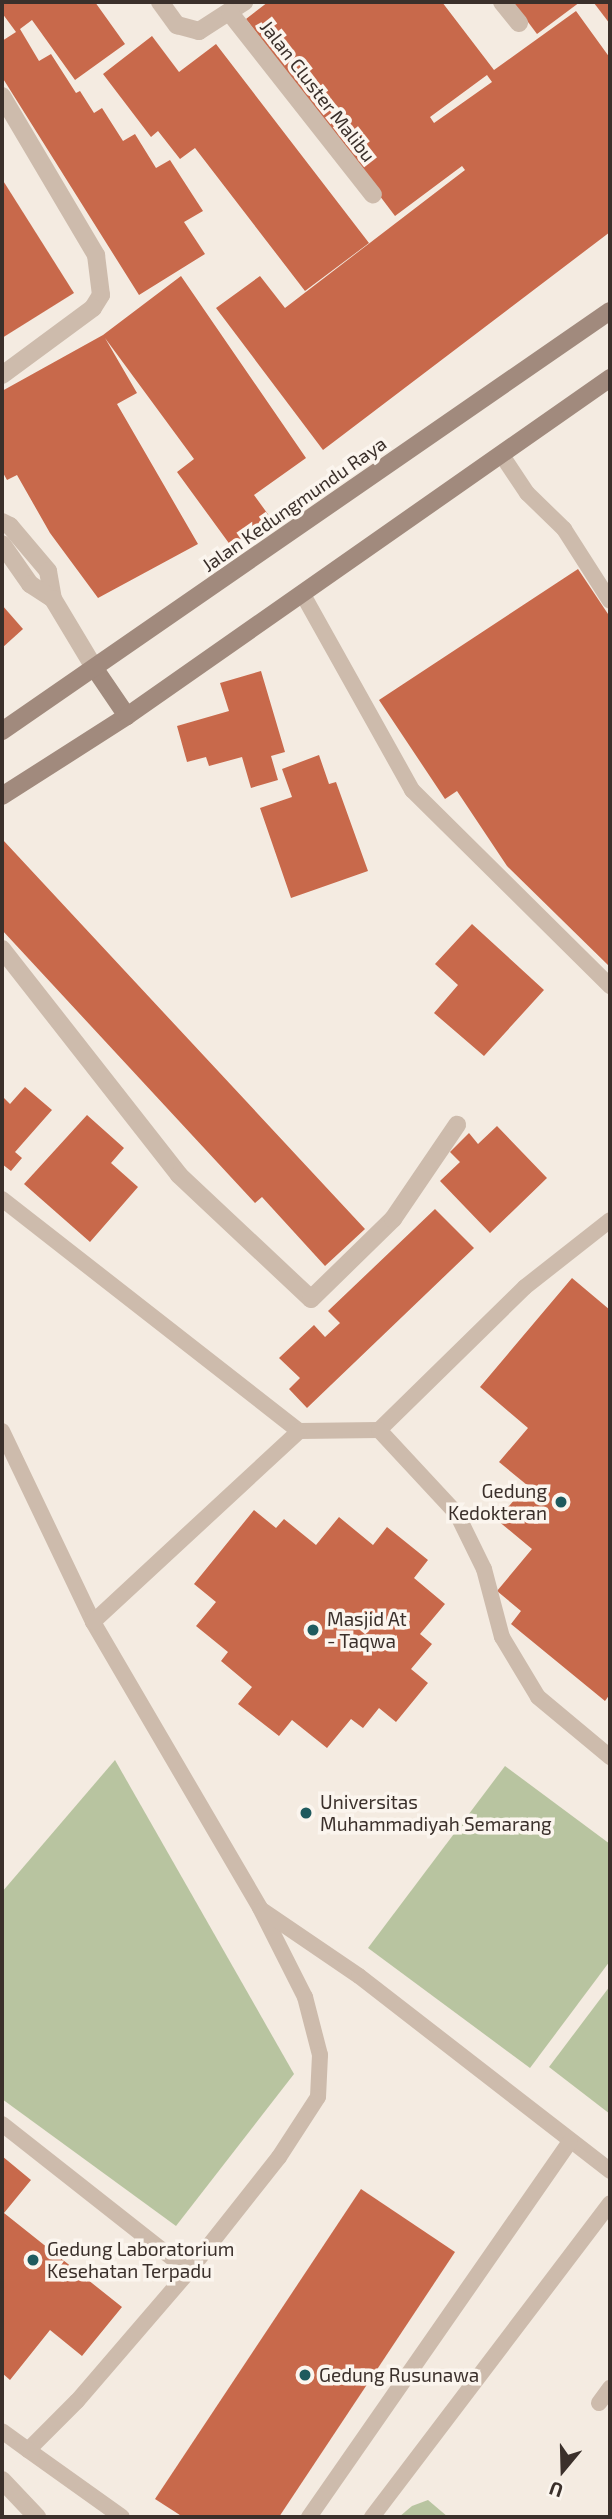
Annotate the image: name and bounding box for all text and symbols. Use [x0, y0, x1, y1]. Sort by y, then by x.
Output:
street label: Jalan Cluster Malibu [256, 16, 380, 166]
street label: Jalan Kedungmundu Raya [197, 432, 391, 576]
place label: Gedung Kedokteran [448, 1480, 547, 1524]
marker: Gedung Kedokteran [553, 1494, 569, 1510]
place label: Masjid At - Taqwa [327, 1608, 407, 1652]
marker: Masjid At - Taqwa [305, 1622, 321, 1638]
place label: Universitas Muhammadiyah Semarang [320, 1791, 552, 1835]
marker: Universitas Muhammadiyah Semarang [298, 1805, 314, 1821]
place label: Gedung Laboratorium Kesehatan Terpadu [47, 2238, 234, 2282]
marker: Gedung Laboratorium Kesehatan Terpadu [25, 2252, 41, 2268]
place label: Gedung Rusunawa [319, 2364, 479, 2386]
marker: Gedung Rusunawa [297, 2367, 313, 2383]
north arrow [528, 2435, 598, 2505]
text: U [546, 2477, 566, 2503]

